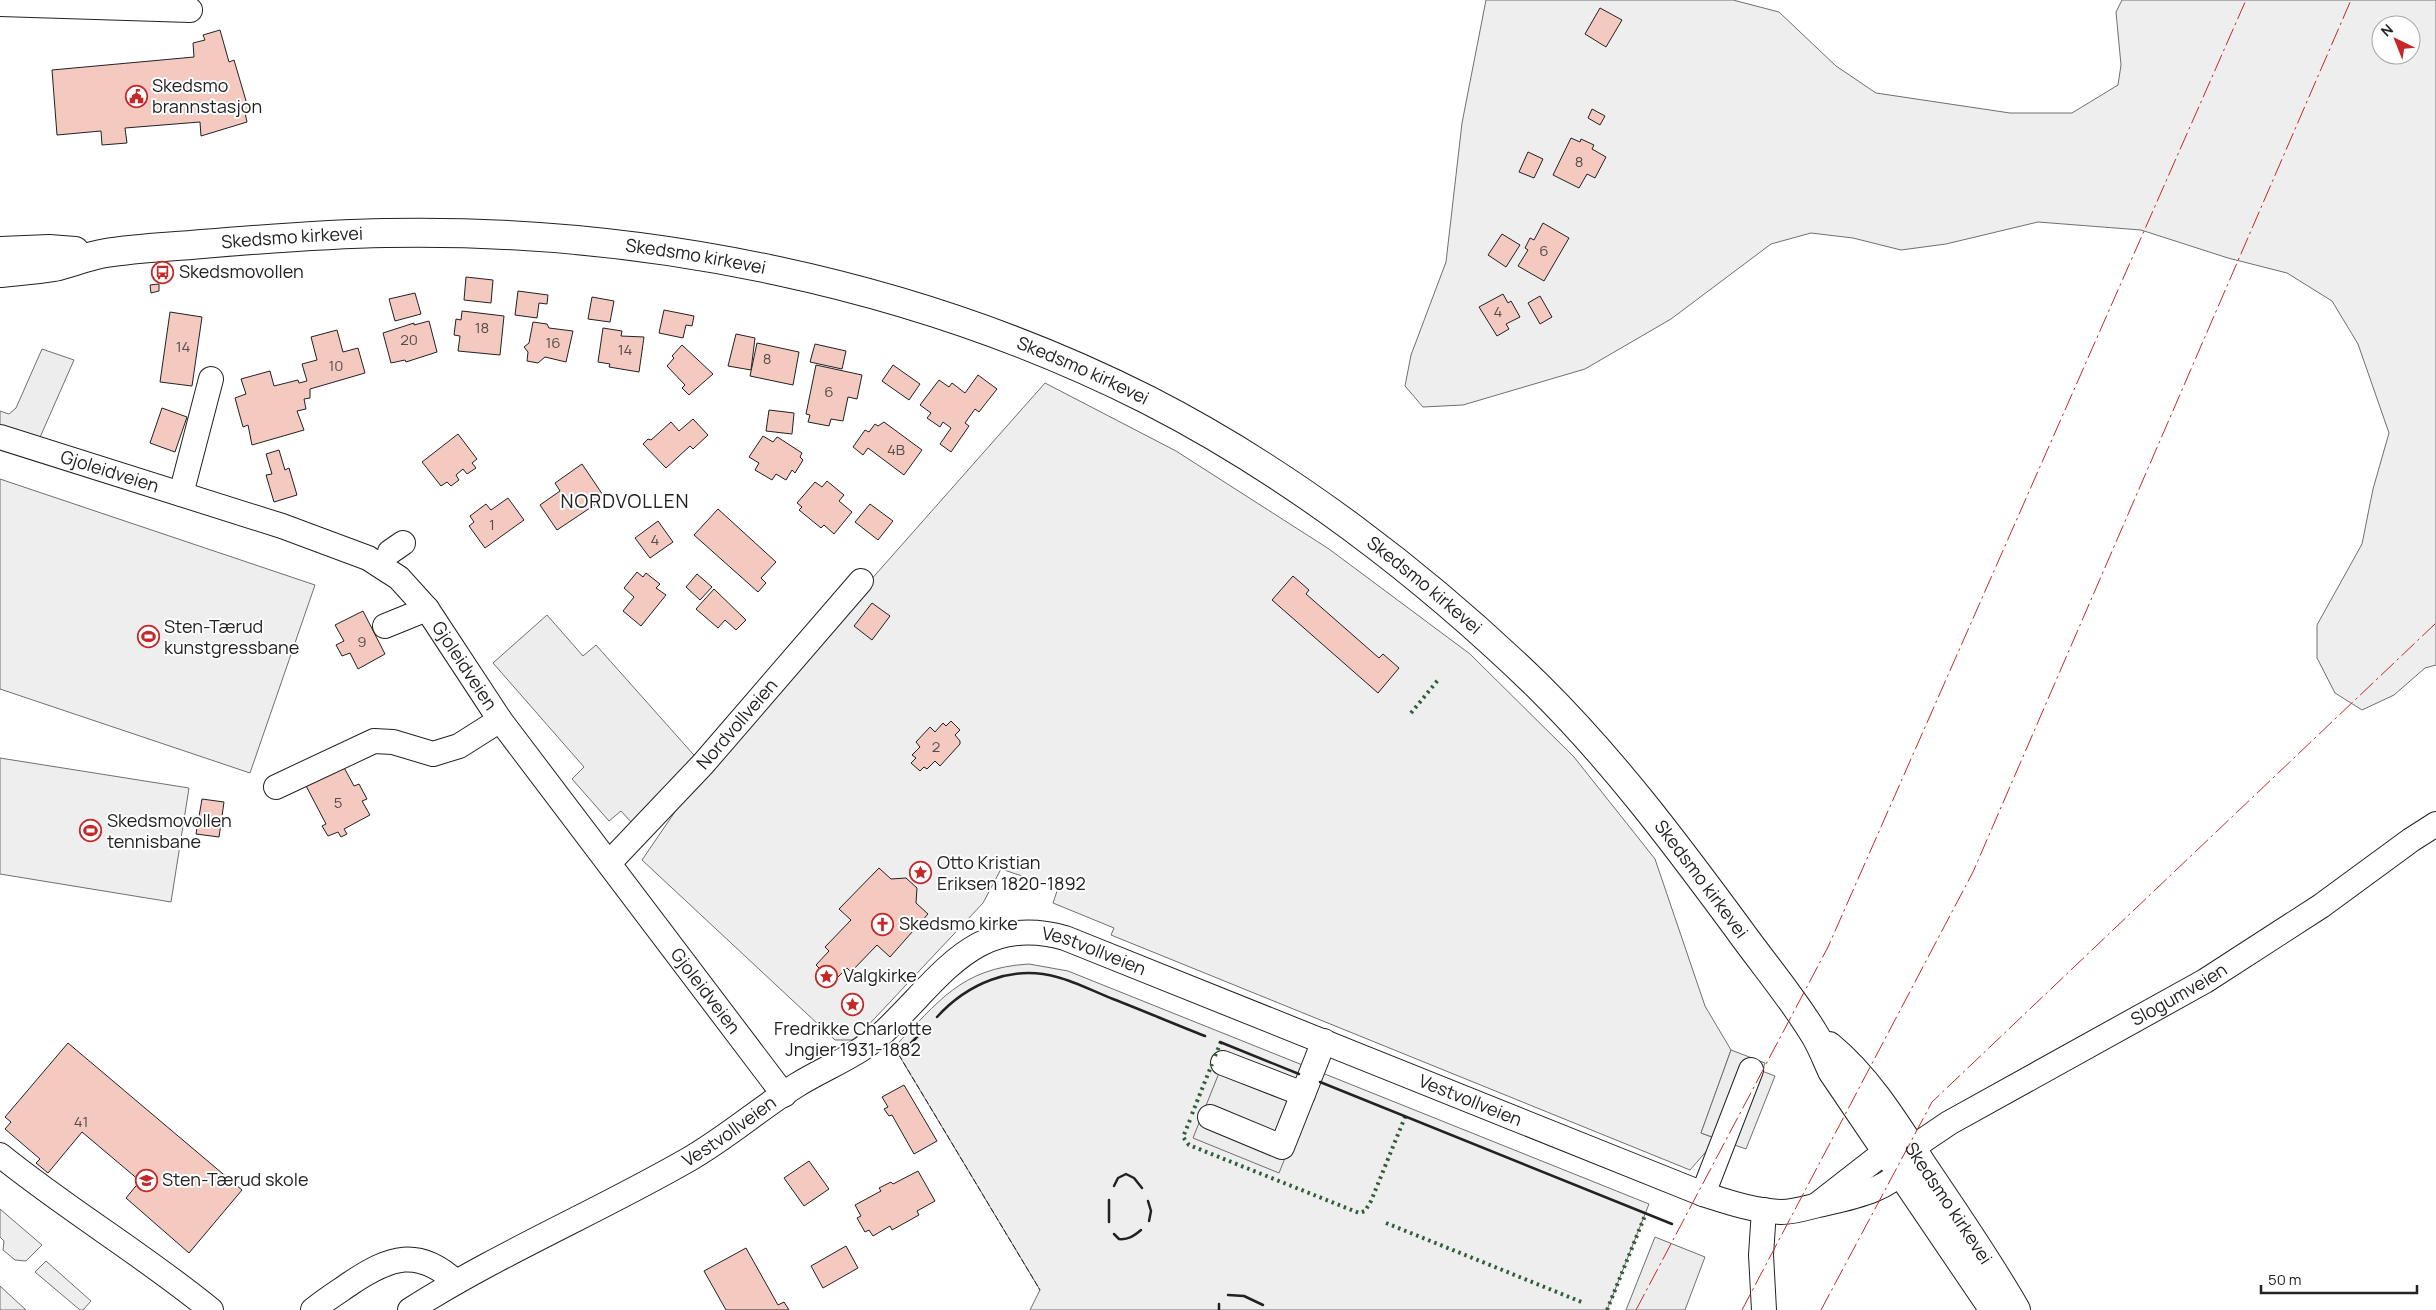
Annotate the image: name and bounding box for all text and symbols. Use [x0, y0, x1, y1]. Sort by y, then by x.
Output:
north arrow [2371, 15, 2421, 65]
text: N [2377, 20, 2397, 41]
place label: Skedsmo brannstasjon [152, 73, 262, 118]
public building icon: Skedsmo brannstasjon [124, 84, 148, 108]
house number: 8 [1575, 151, 1583, 172]
street label: Skedsmo kirkevei [220, 221, 363, 253]
street label: Skedsmo kirkevei [624, 232, 768, 279]
house number: 6 [1539, 240, 1549, 261]
place label: Skedsmovollen [179, 259, 304, 283]
bus stop icon: Skedsmovollen [151, 260, 175, 284]
house number: 4 [1494, 301, 1503, 322]
house number: 18 [475, 317, 489, 338]
house number: 20 [400, 329, 418, 350]
street label: Skedsmo kirkevei [1014, 330, 1153, 410]
house number: 16 [545, 332, 561, 353]
house number: 14 [176, 336, 190, 357]
house number: 14 [618, 339, 632, 360]
house number: 8 [763, 348, 771, 369]
house number: 10 [329, 355, 344, 376]
house number: 6 [824, 381, 834, 402]
house number: 4B [887, 439, 905, 460]
street label: Gjoleidveien [58, 444, 162, 497]
district label: NORDVOLLEN [561, 488, 690, 514]
house number: 1 [489, 514, 495, 535]
house number: 4 [651, 529, 660, 550]
street label: Skedsmo kirkevei [1362, 530, 1488, 639]
place label: Sten-Tærud kunstgressbane [164, 614, 299, 659]
street label: Gjoleidveien [427, 616, 503, 714]
sports icon: Sten-Tærud kunstgressbane [136, 625, 160, 649]
house number: 9 [357, 631, 367, 652]
street label: Nordvollveien [691, 673, 782, 774]
house number: 2 [932, 736, 940, 757]
house number: 5 [334, 792, 342, 813]
place label: Skedsmovollen tennisbane [107, 808, 232, 853]
street label: Skedsmo kirkevei [1649, 815, 1754, 943]
sports icon: Skedsmovollen tennisbane [79, 819, 103, 843]
place label: Otto Kristian Eriksen 1820-1892 [937, 850, 1086, 895]
place icon: Otto Kristian Eriksen 1820-1892 [909, 861, 933, 885]
place label: Skedsmo kirke [899, 911, 1018, 935]
church icon: Skedsmo kirke [871, 912, 895, 936]
street label: Vestvollveien [1041, 920, 1150, 980]
street label: Gjoleidveien [666, 943, 746, 1038]
street label: Slogumveien [2126, 957, 2231, 1031]
place label: Valgkirke [843, 963, 917, 987]
place icon: Valgkirke [815, 964, 839, 988]
place icon: Fredrikke Charlotte Jngier 1931-1882 [841, 992, 865, 1016]
place label: Fredrikke Charlotte Jngier 1931-1882 [774, 1016, 932, 1061]
street label: Vestvollveien [1415, 1068, 1526, 1131]
street label: Vestvollveien [677, 1090, 780, 1172]
house number: 41 [74, 1111, 88, 1132]
street label: Skedsmo kirkevei [1900, 1137, 1998, 1268]
place label: Sten-Tærud skole [162, 1167, 308, 1191]
school or university icon: Sten-Tærud skole [134, 1168, 158, 1192]
scale bar [2261, 1262, 2417, 1294]
text: 50 m [2268, 1269, 2302, 1290]

